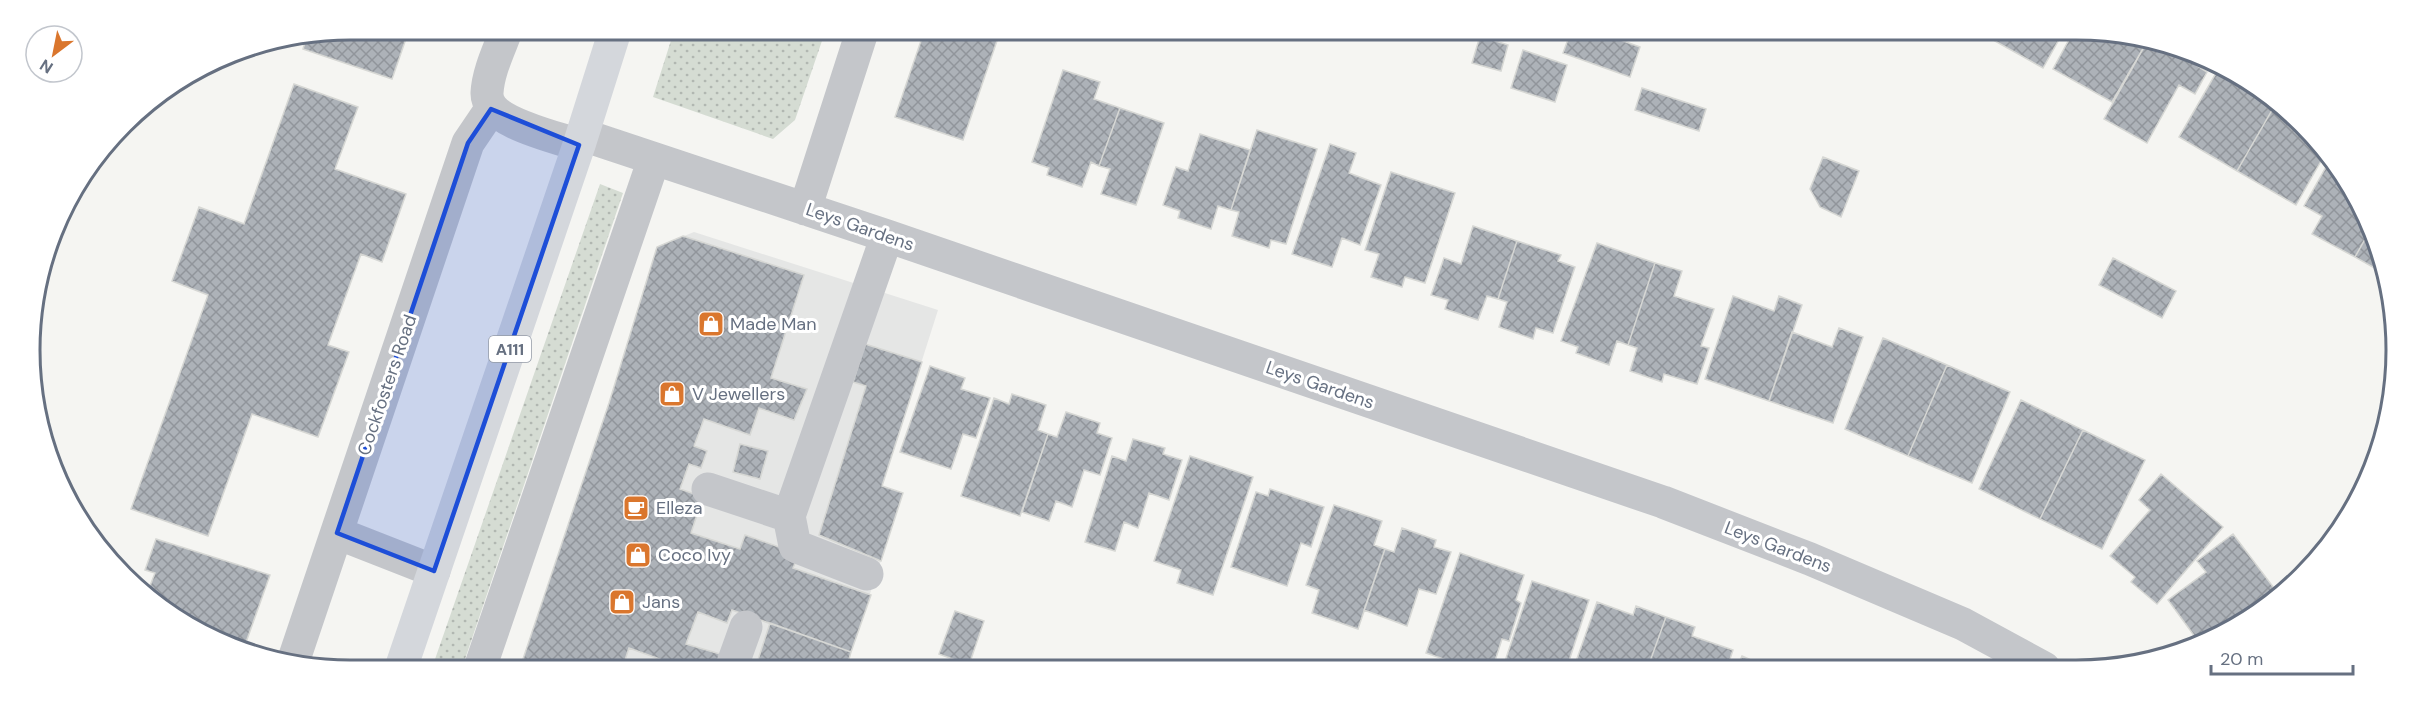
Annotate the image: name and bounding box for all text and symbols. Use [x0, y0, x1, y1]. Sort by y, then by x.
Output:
north arrow [24, 24, 84, 84]
text: N [36, 54, 57, 78]
street label: Leys Gardens [803, 197, 917, 257]
shop icon: Made Man [696, 309, 726, 339]
street label: Cockfosters Road [352, 311, 422, 459]
place label: Made Man [730, 312, 817, 336]
road number: A111 [489, 336, 531, 362]
street label: Leys Gardens [1263, 355, 1377, 415]
shop icon: V Jewellers [657, 379, 687, 409]
place label: V Jewellers [692, 382, 785, 406]
cafe icon: Elleza [621, 493, 651, 523]
place label: Elleza [656, 496, 702, 520]
street label: Leys Gardens [1721, 516, 1835, 578]
shop icon: Coco Ivy [623, 540, 653, 570]
place label: Coco Ivy [658, 543, 731, 567]
shop icon: Jans [607, 587, 637, 617]
place label: Jans [642, 590, 680, 614]
scale bar [2211, 638, 2354, 676]
text: 20 m [2220, 647, 2263, 671]

